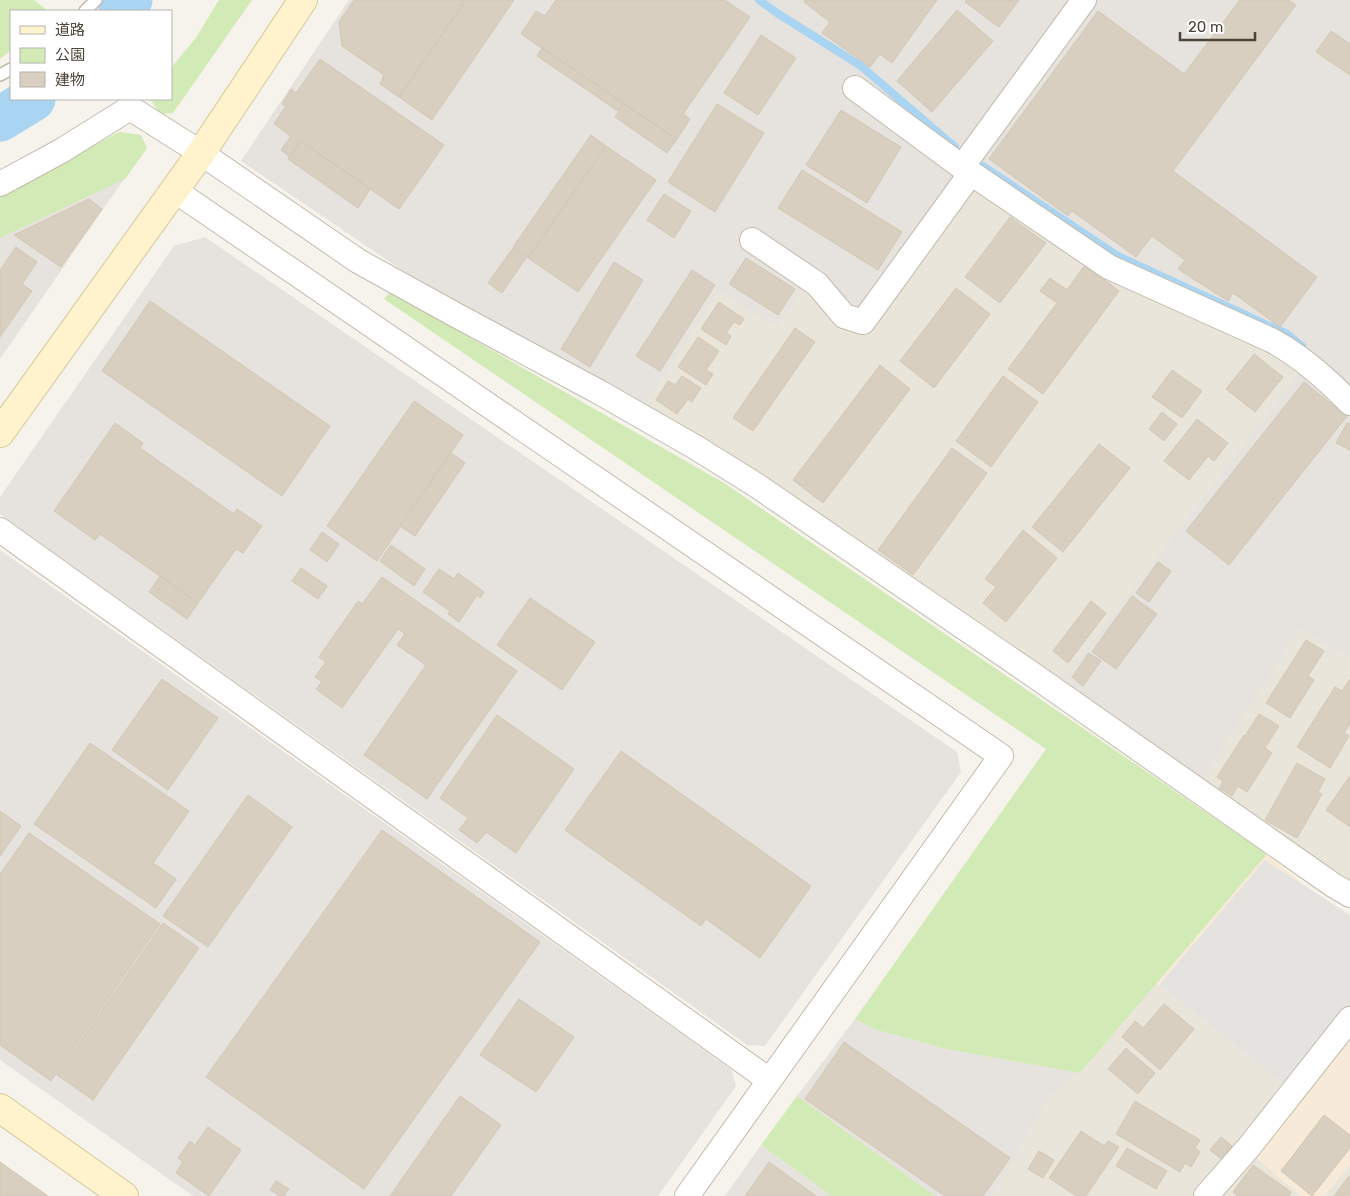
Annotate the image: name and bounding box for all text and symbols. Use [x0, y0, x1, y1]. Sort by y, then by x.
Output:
legend [10, 10, 172, 100]
scale bar [1180, 10, 1255, 42]
text: 20 m [1188, 18, 1223, 36]
text: 道路 [55, 21, 85, 39]
text: 公園 [55, 46, 85, 64]
text: 建物 [55, 71, 85, 89]

